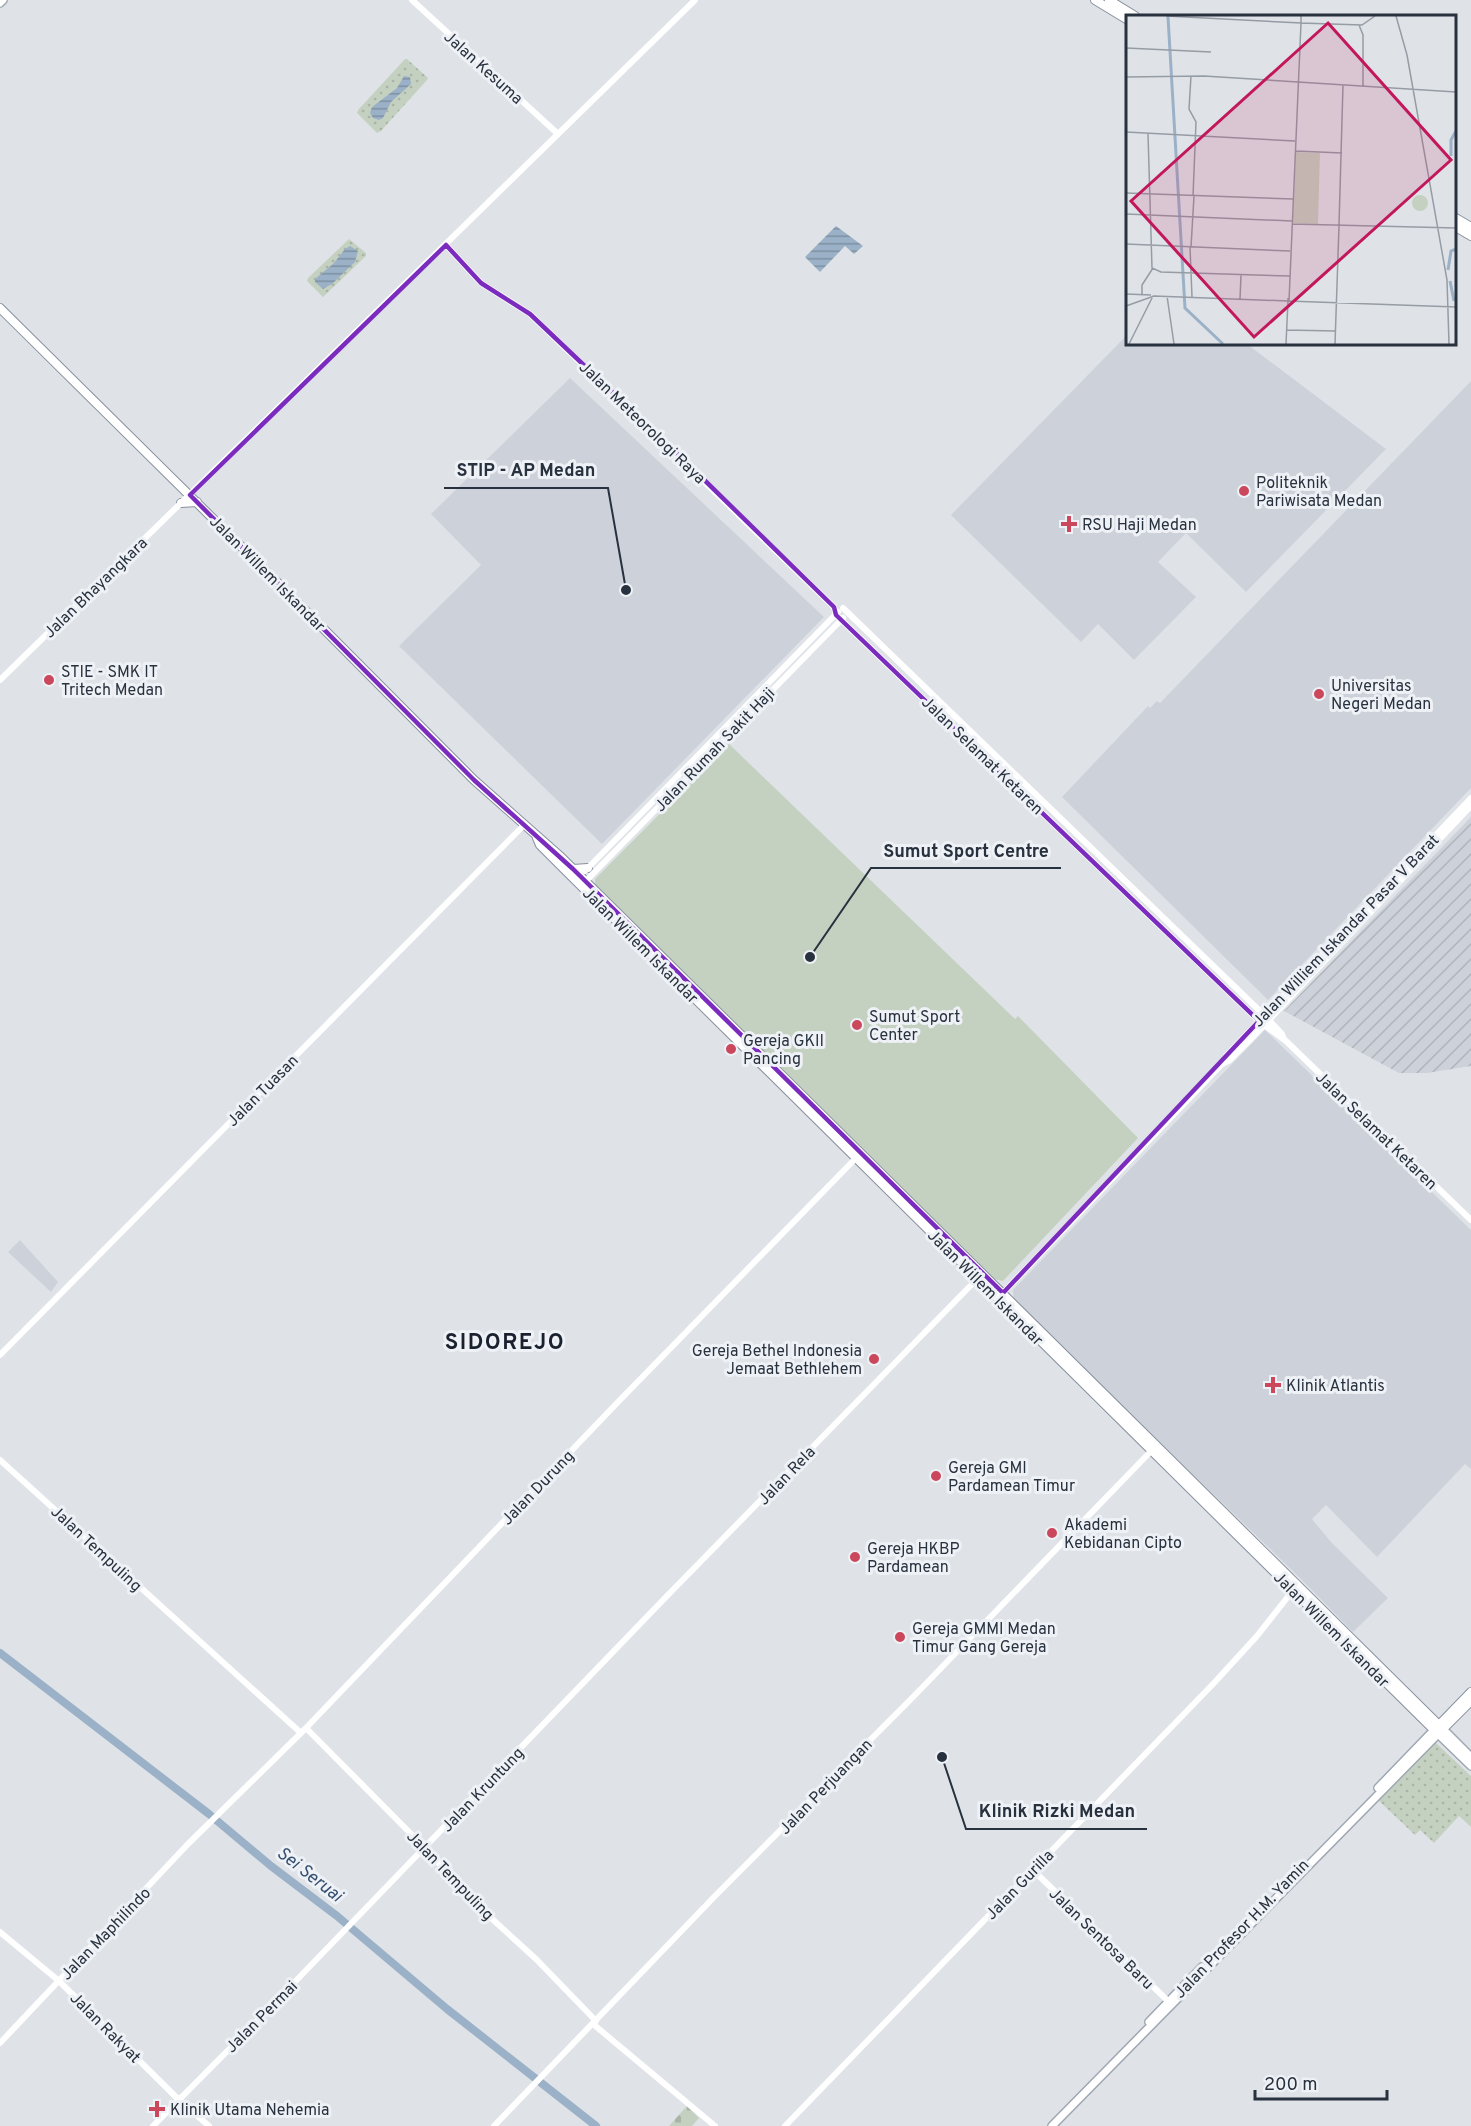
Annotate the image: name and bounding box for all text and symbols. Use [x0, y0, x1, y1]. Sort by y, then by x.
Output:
inset map [1126, 15, 1456, 345]
street label: Jalan Kesuma [439, 28, 526, 109]
street label: Jalan Meteorologi Raya [574, 358, 709, 489]
callout: STIP - AP Medan [444, 452, 608, 488]
text: STIP - AP Medan [457, 460, 595, 483]
place label: Politeknik Pariwisata Medan [1256, 474, 1382, 512]
marker: Politeknik Pariwisata Medan [1237, 484, 1251, 498]
street label: Jalan Willem Iskandar [204, 512, 329, 637]
marker: RSU Haji Medan [1060, 515, 1078, 533]
place label: RSU Haji Medan [1082, 516, 1197, 536]
street label: Jalan Bhayangkara [40, 534, 153, 643]
place label: STIE - SMK IT Tritech Medan [61, 663, 163, 701]
marker: STIE - SMK IT Tritech Medan [42, 673, 56, 687]
place label: Universitas Negeri Medan [1331, 677, 1431, 715]
street label: Jalan Rumah Sakit Haji [651, 684, 780, 817]
marker: Universitas Negeri Medan [1312, 687, 1326, 701]
street label: Jalan Selamat Ketaren [916, 693, 1047, 820]
street label: Jalan Williem Iskandar Pasar V Barat [1249, 831, 1444, 1032]
callout: Sumut Sport Centre [871, 832, 1061, 868]
text: Sumut Sport Centre [883, 841, 1049, 864]
street label: Jalan Willem Iskandar [577, 884, 702, 1009]
place label: Sumut Sport Center [869, 1008, 960, 1046]
marker: Sumut Sport Center [850, 1018, 864, 1032]
place label: Gereja GKII Pancing [743, 1032, 824, 1070]
marker: Gereja GKII Pancing [724, 1042, 738, 1056]
street label: Jalan Tuasan [223, 1051, 303, 1131]
street label: Jalan Selamat Ketaren [1310, 1068, 1441, 1195]
street label: Jalan Willem Iskandar [922, 1226, 1047, 1351]
district label: SIDOREJO [445, 1330, 565, 1357]
place label: Gereja Bethel Indonesia Jemaat Bethlehem [692, 1342, 862, 1380]
marker: Gereja Bethel Indonesia Jemaat Bethlehem [867, 1352, 881, 1366]
marker: Klinik Atlantis [1264, 1376, 1282, 1394]
place label: Klinik Atlantis [1286, 1377, 1385, 1397]
street label: Jalan Rela [754, 1443, 820, 1510]
street label: Jalan Durung [498, 1447, 579, 1530]
place label: Gereja GMI Pardamean Timur [948, 1459, 1075, 1497]
marker: Gereja GMI Pardamean Timur [929, 1469, 943, 1483]
street label: Jalan Tempuling [46, 1502, 145, 1597]
place label: Akademi Kebidanan Cipto [1064, 1516, 1182, 1554]
marker: Akademi Kebidanan Cipto [1045, 1526, 1059, 1540]
place label: Gereja HKBP Pardamean [867, 1540, 960, 1578]
marker: Gereja HKBP Pardamean [848, 1550, 862, 1564]
street label: Jalan Willem Iskandar [1268, 1568, 1393, 1693]
place label: Gereja GMMI Medan Timur Gang Gereja [912, 1620, 1056, 1658]
marker: Gereja GMMI Medan Timur Gang Gereja [893, 1630, 907, 1644]
street label: Jalan Perjuangan [776, 1735, 877, 1840]
street label: Jalan Kruntung [438, 1744, 529, 1837]
callout: Klinik Rizki Medan [966, 1793, 1147, 1829]
text: Klinik Rizki Medan [979, 1801, 1135, 1824]
street label: Jalan Tempuling [402, 1827, 497, 1925]
water label: Sei Seruai [272, 1842, 348, 1909]
street label: Jalan Gurilla [982, 1846, 1059, 1925]
street label: Jalan Profesor H.M. Yamin [1171, 1856, 1314, 2003]
street label: Jalan Maphilindo [57, 1884, 156, 1985]
street label: Jalan Sentosa Baru [1044, 1884, 1157, 1995]
street label: Jalan Permai [222, 1977, 303, 2058]
street label: Jalan Rakyat [65, 1989, 144, 2068]
scale bar [1255, 2063, 1387, 2101]
text: 200 m [1264, 2074, 1317, 2097]
marker: Klinik Utama Nehemia [148, 2100, 166, 2118]
place label: Klinik Utama Nehemia [170, 2101, 330, 2121]

